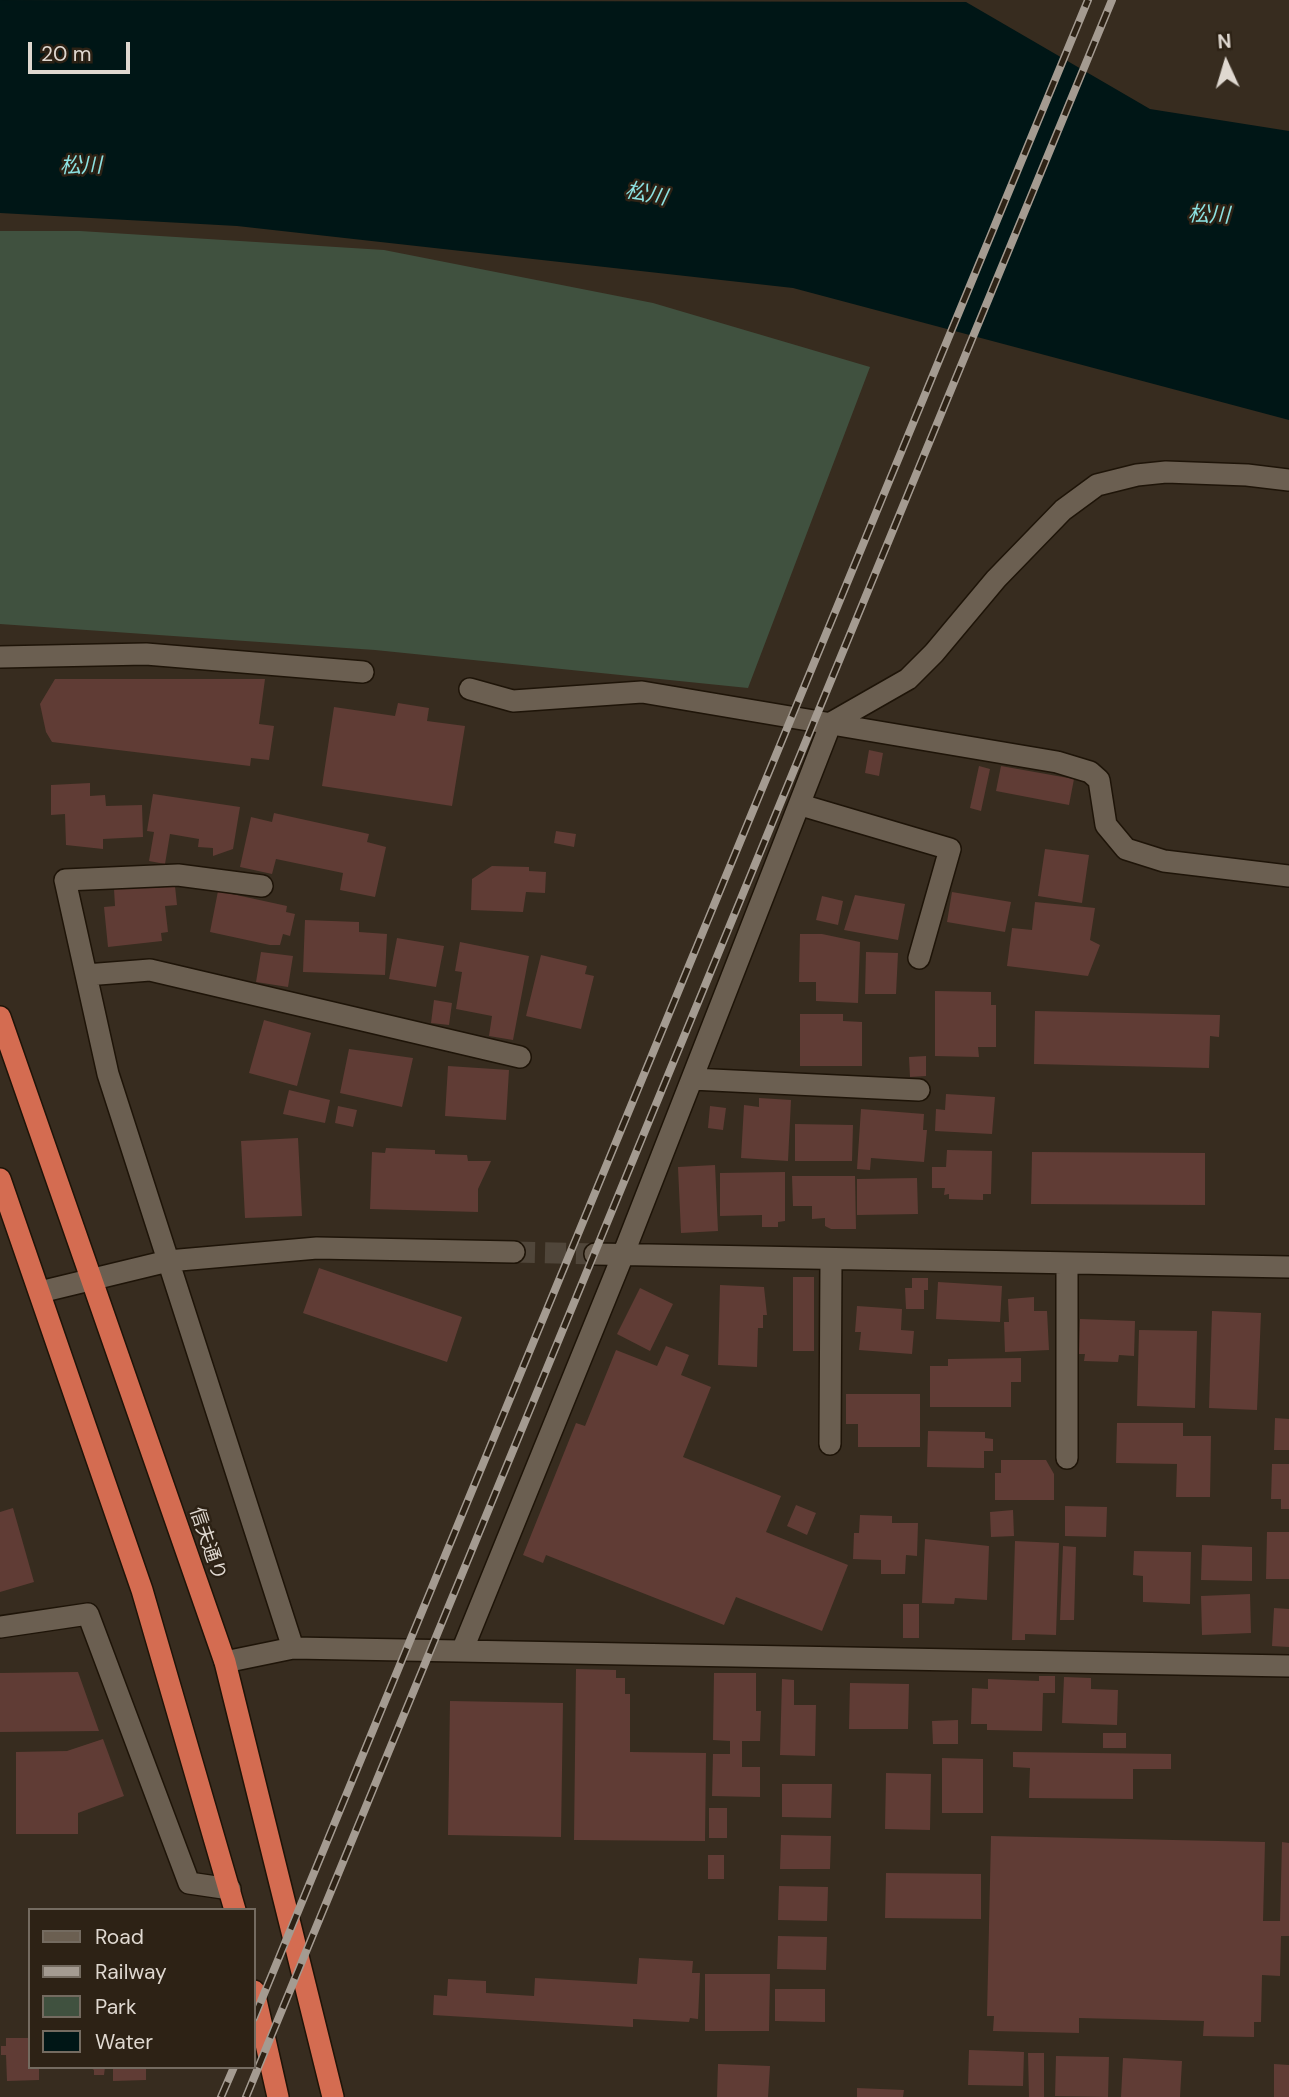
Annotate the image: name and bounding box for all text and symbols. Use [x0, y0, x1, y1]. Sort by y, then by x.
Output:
scale bar [32, 28, 133, 72]
north arrow [1191, 28, 1261, 98]
text: N [1217, 29, 1232, 55]
text: 20 m [41, 40, 92, 68]
water label: 松川 [60, 154, 102, 180]
water label: 松川 [623, 179, 669, 211]
water label: 松川 [1188, 203, 1230, 229]
street label: 信夫通り [184, 1504, 230, 1584]
legend [28, 1908, 256, 2069]
text: Road [95, 1923, 144, 1951]
text: Railway [95, 1958, 167, 1986]
text: Park [95, 1993, 136, 2021]
text: Water [95, 2028, 153, 2056]

